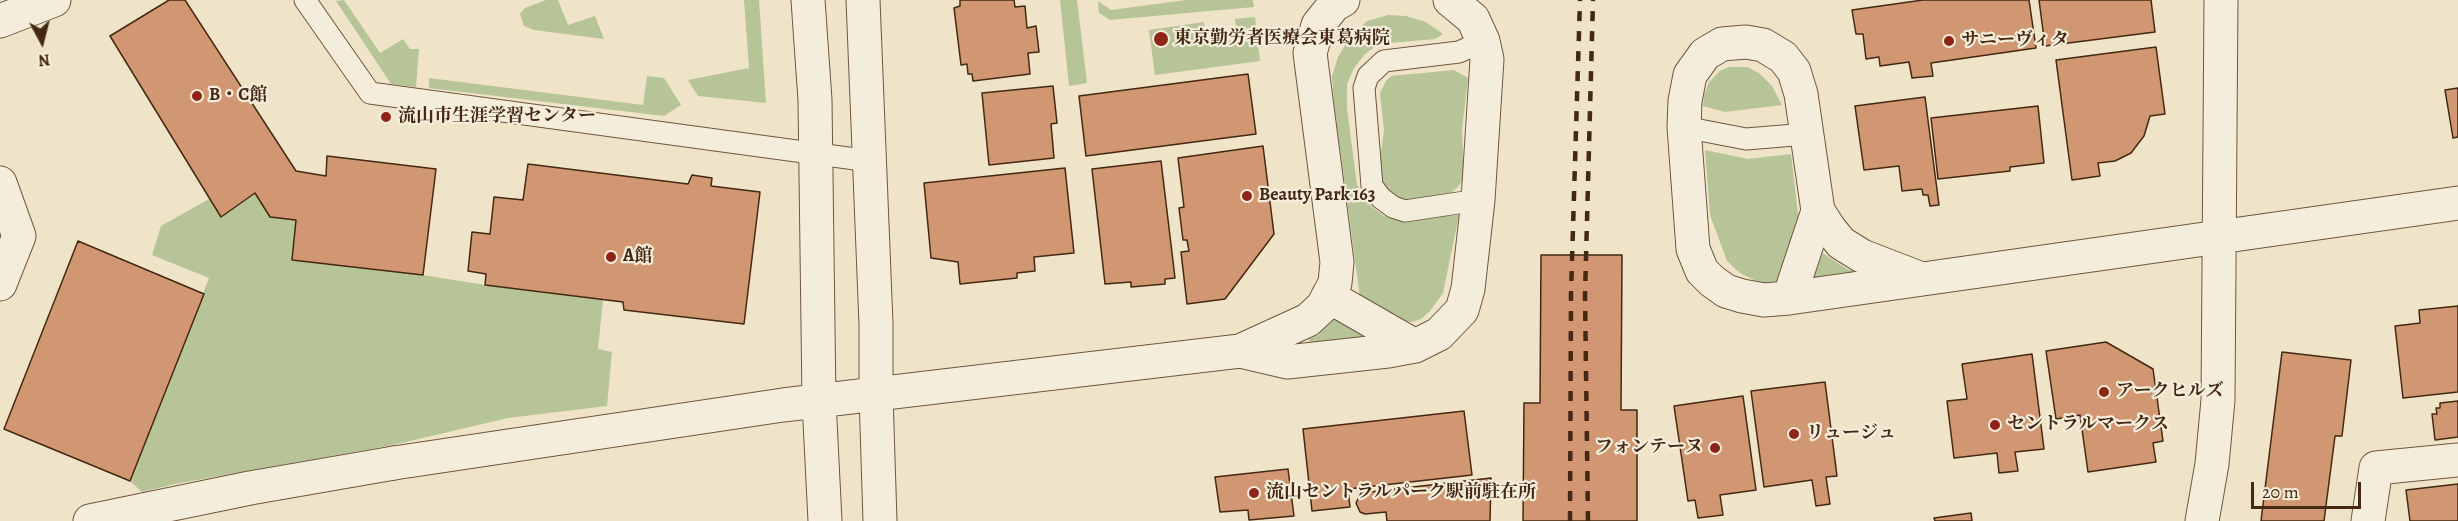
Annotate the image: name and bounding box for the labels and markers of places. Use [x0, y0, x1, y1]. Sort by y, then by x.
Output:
place label: 東京勤労者医療会東葛病院 [1174, 28, 1390, 50]
marker: 東京勤労者医療会東葛病院 [1152, 30, 1170, 48]
place label: サニーヴィタ [1961, 30, 2069, 52]
marker: サニーヴィタ [1942, 34, 1956, 48]
place label: B・C館 [209, 85, 267, 107]
marker: B・C館 [190, 89, 204, 103]
place label: 流山市生涯学習センター [398, 106, 596, 128]
marker: 流山市生涯学習センター [379, 110, 393, 124]
place label: Beauty Park 163 [1259, 185, 1375, 207]
marker: Beauty Park 163 [1240, 189, 1254, 203]
place label: A館 [623, 246, 652, 268]
marker: A館 [604, 250, 618, 264]
place label: アークヒルズ [2116, 381, 2223, 403]
marker: アークヒルズ [2097, 385, 2111, 399]
place label: セントラルマークス [2007, 414, 2169, 436]
marker: セントラルマークス [1988, 418, 2002, 432]
place label: リュージュ [1806, 423, 1896, 445]
marker: リュージュ [1787, 427, 1801, 441]
place label: フォンテーヌ [1595, 437, 1703, 459]
marker: フォンテーヌ [1708, 441, 1722, 455]
place label: 流山セントラルパーク駅前駐在所 [1266, 482, 1536, 504]
marker: 流山セントラルパーク駅前駐在所 [1247, 486, 1261, 500]

